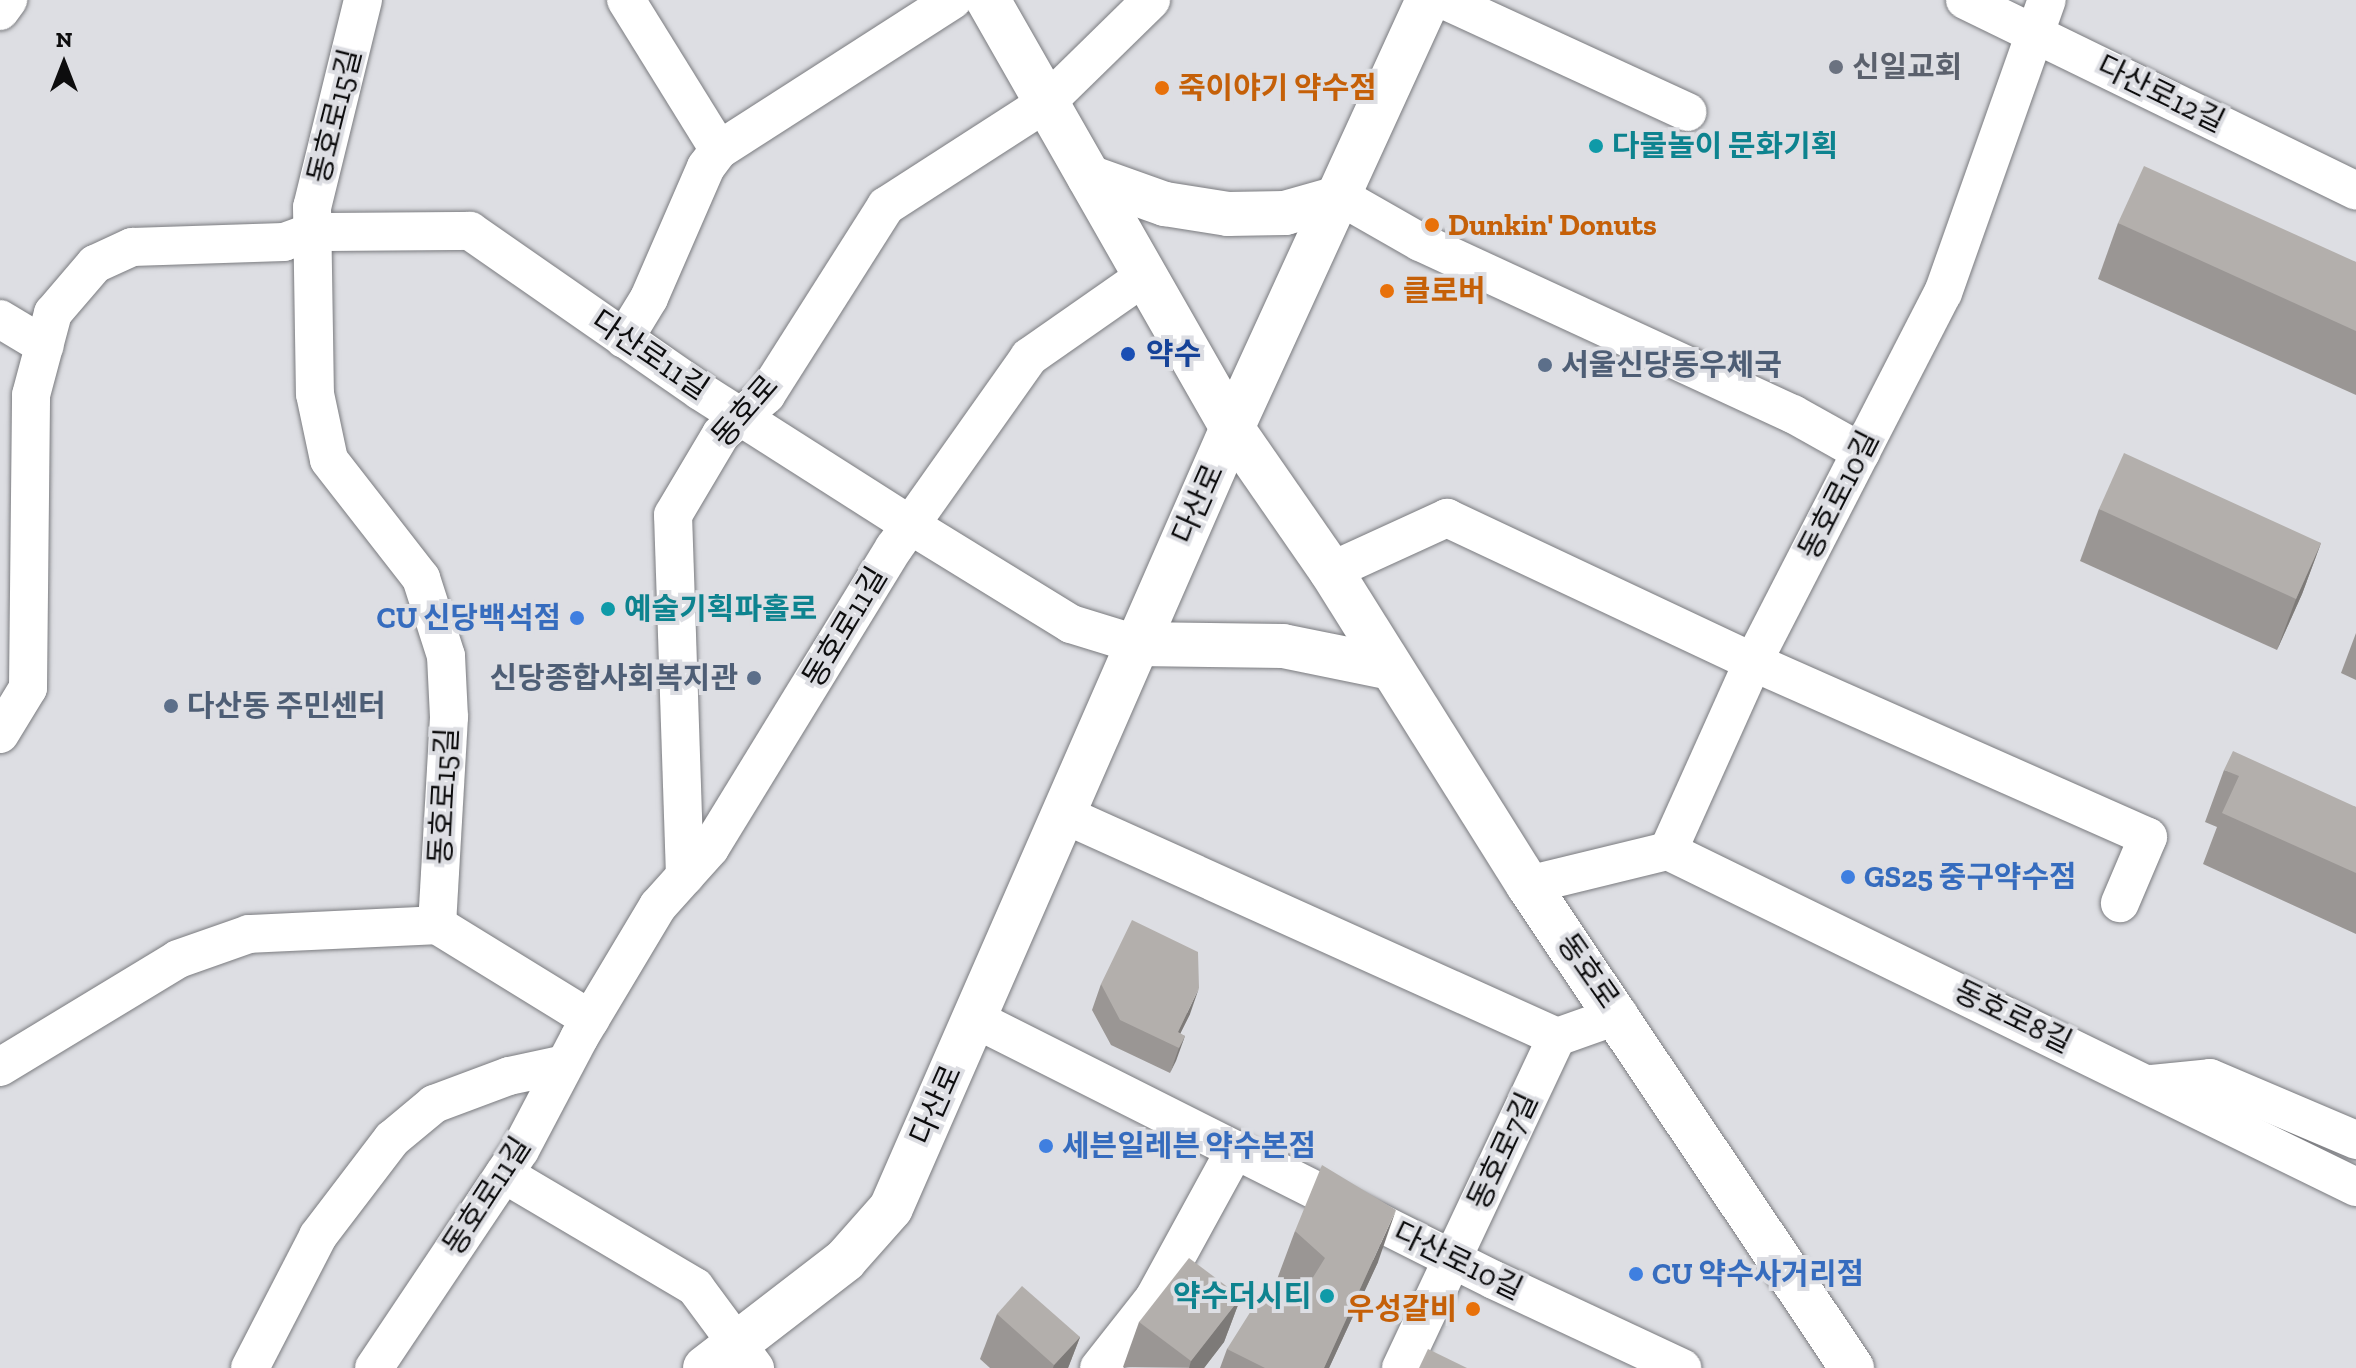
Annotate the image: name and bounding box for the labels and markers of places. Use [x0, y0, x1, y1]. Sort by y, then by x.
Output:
place label: 신일교회 [1852, 49, 1962, 85]
marker: 신일교회 [1827, 58, 1845, 76]
place label: 죽이야기 약수점 [1178, 70, 1377, 106]
marker: 죽이야기 약수점 [1153, 79, 1171, 97]
place label: 다물놀이 문화기획 [1612, 128, 1838, 164]
marker: 다물놀이 문화기획 [1587, 137, 1605, 155]
place label: Dunkin' Donuts [1448, 207, 1657, 243]
marker: Dunkin' Donuts [1423, 216, 1441, 234]
place label: 클로버 [1403, 273, 1486, 309]
marker: 클로버 [1378, 282, 1396, 300]
place label: 약수 [1146, 336, 1201, 372]
marker: 약수 [1117, 343, 1139, 365]
place label: 서울신당동우체국 [1561, 347, 1782, 383]
marker: 서울신당동우체국 [1536, 356, 1554, 374]
place label: 예술기획파홀로 [624, 591, 817, 627]
place label: CU 신당백석점 [377, 600, 561, 636]
marker: 예술기획파홀로 [599, 600, 617, 618]
marker: CU 신당백석점 [568, 609, 586, 627]
place label: 신당종합사회복지관 [490, 660, 738, 696]
marker: 신당종합사회복지관 [745, 669, 763, 687]
place label: 다산동 주민센터 [187, 688, 386, 724]
marker: 다산동 주민센터 [162, 697, 180, 715]
place label: GS25 중구약수점 [1864, 859, 2077, 895]
marker: GS25 중구약수점 [1839, 868, 1857, 886]
place label: 세븐일레븐 약수본점 [1062, 1128, 1316, 1164]
marker: 세븐일레븐 약수본점 [1037, 1137, 1055, 1155]
place label: CU 약수사거리점 [1652, 1256, 1864, 1292]
marker: CU 약수사거리점 [1627, 1265, 1645, 1283]
place label: 약수더시티 [1173, 1278, 1311, 1314]
marker: 약수더시티 [1318, 1287, 1336, 1305]
place label: 우성갈비 [1347, 1291, 1457, 1327]
marker: 우성갈비 [1464, 1300, 1482, 1318]

